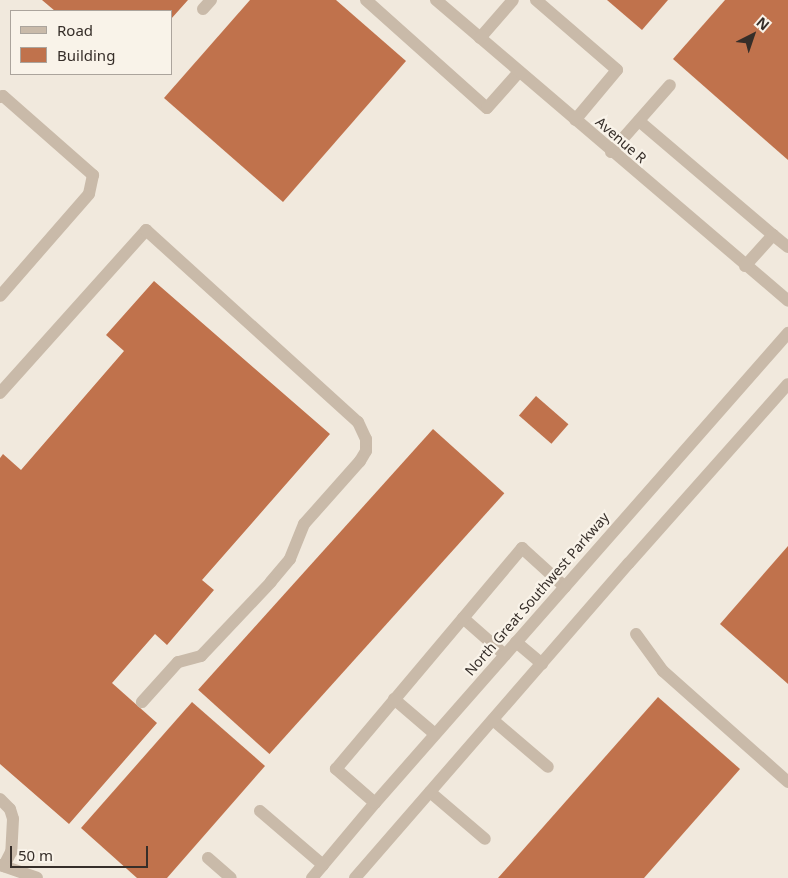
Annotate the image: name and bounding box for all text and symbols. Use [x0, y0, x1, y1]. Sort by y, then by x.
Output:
legend [10, 10, 172, 75]
north arrow [728, 10, 778, 60]
text: N [753, 12, 774, 34]
text: Road [57, 20, 93, 40]
text: Building [57, 45, 115, 65]
street label: Avenue R [592, 113, 650, 167]
street label: North Great Southwest Parkway [462, 509, 612, 679]
scale bar [12, 836, 150, 868]
text: 50 m [18, 845, 53, 865]

